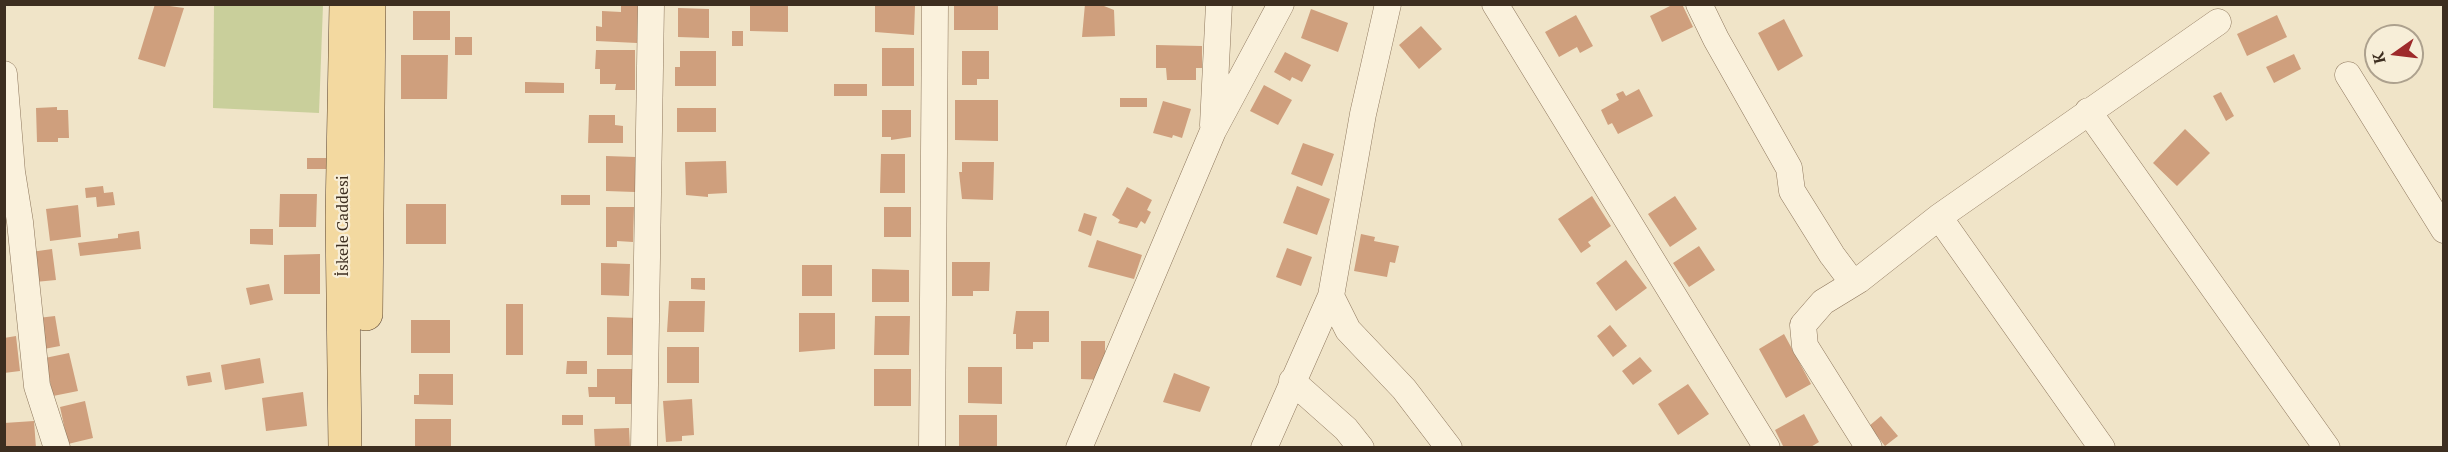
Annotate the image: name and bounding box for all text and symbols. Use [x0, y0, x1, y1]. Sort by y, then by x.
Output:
north arrow [2364, 24, 2424, 84]
text: K [2366, 50, 2391, 66]
street label: İskele Caddesi [333, 175, 353, 277]

